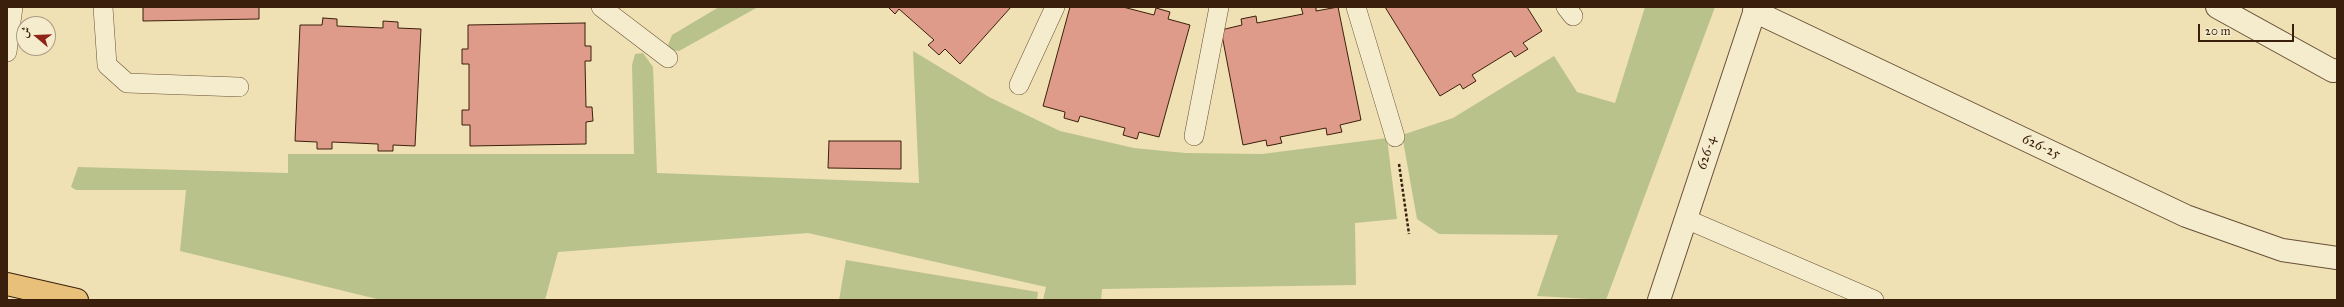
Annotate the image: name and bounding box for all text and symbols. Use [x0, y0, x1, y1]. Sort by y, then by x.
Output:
north arrow [16, 16, 56, 56]
scale bar [2200, 16, 2296, 42]
text: 20 m [2205, 24, 2231, 38]
text: ش [17, 25, 33, 40]
street label: 626-25 [2019, 131, 2063, 163]
street label: 626-4 [1694, 134, 1720, 172]

